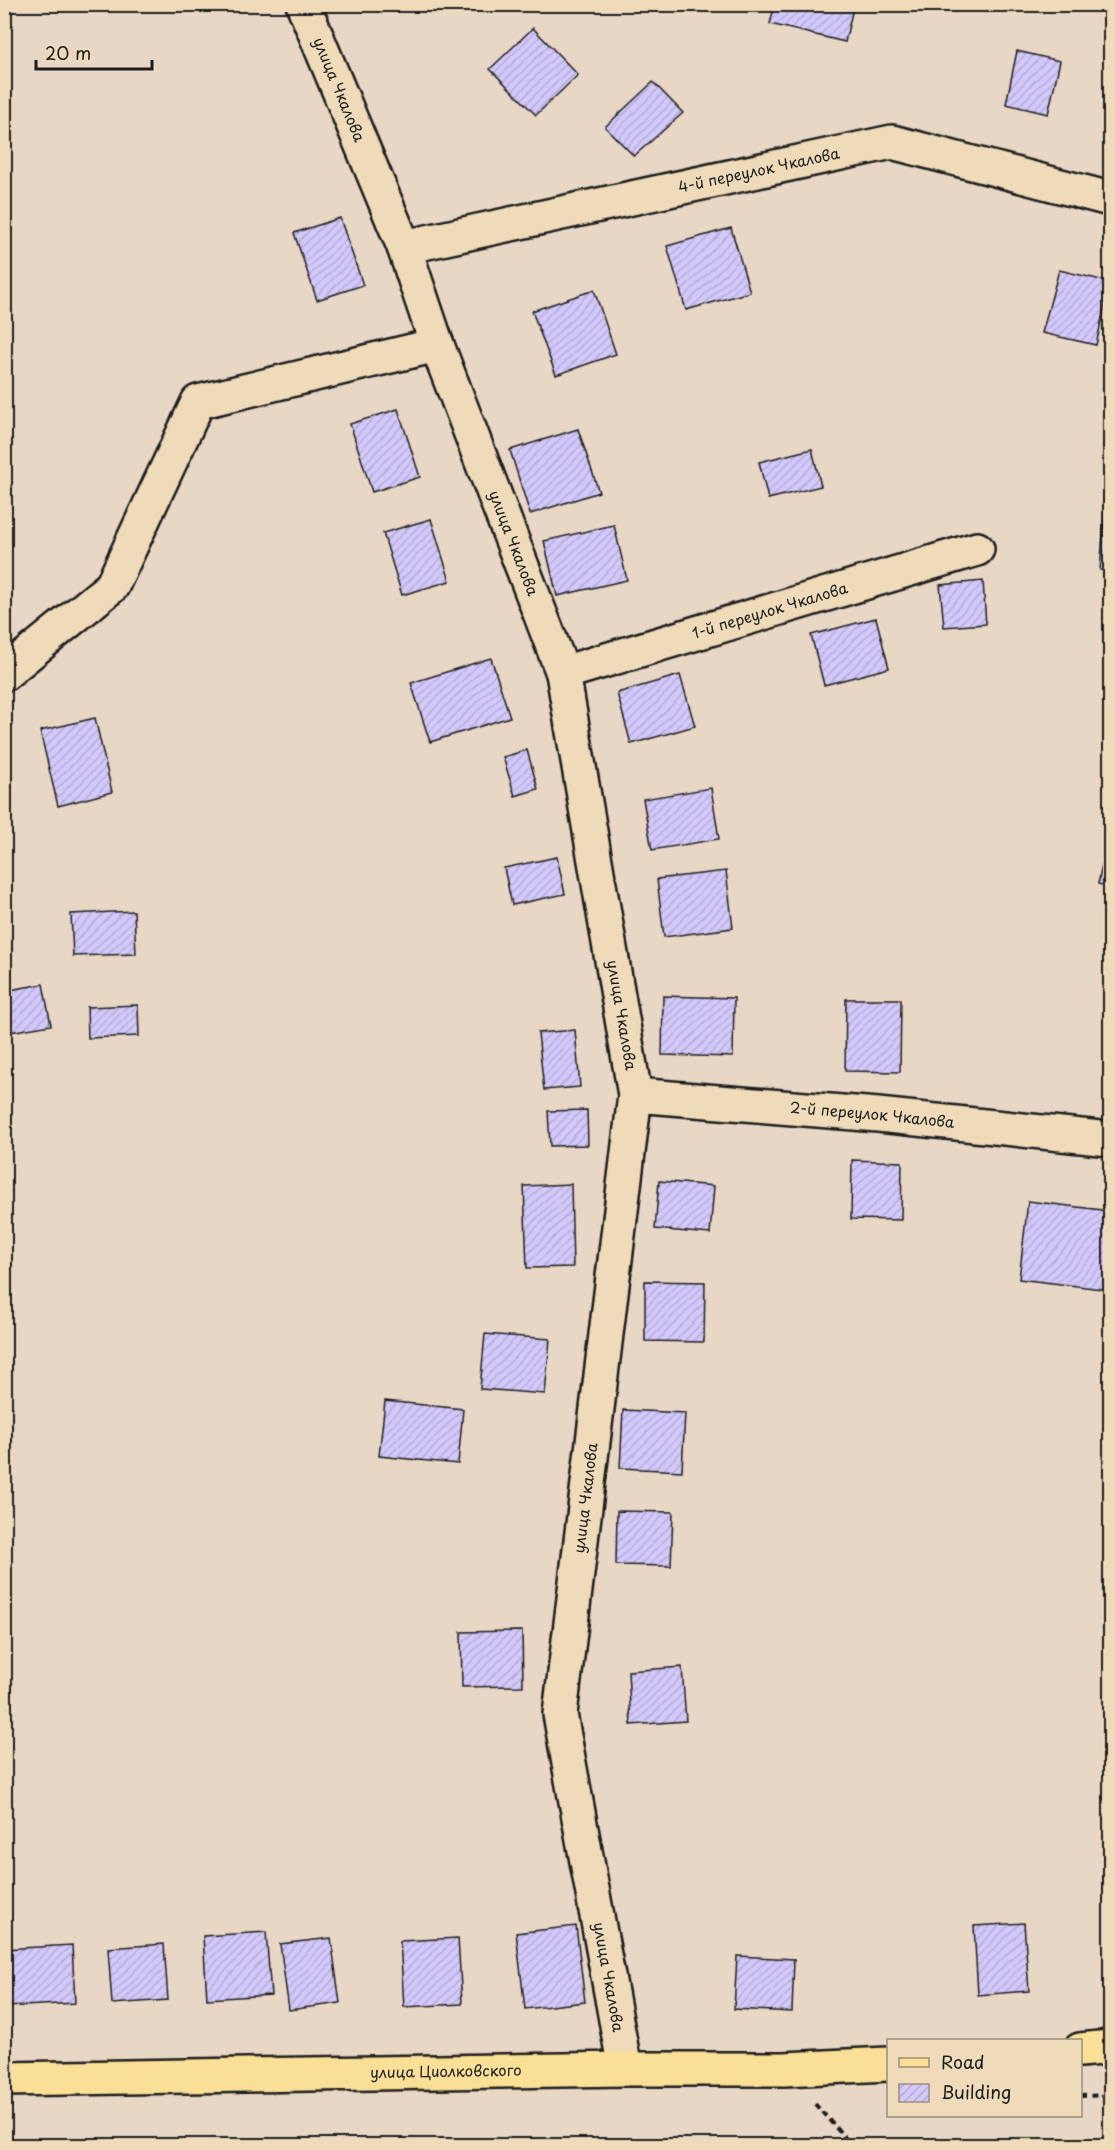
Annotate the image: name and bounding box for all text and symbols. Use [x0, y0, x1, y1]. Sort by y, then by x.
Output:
scale bar [36, 33, 152, 71]
street label: улица Чкалова [308, 33, 372, 146]
text: 20 m [45, 39, 91, 66]
street label: 4-й переулок Чкалова [676, 140, 842, 198]
street label: улица Чкалова [484, 487, 546, 600]
street label: 1-й переулок Чкалова [689, 575, 851, 644]
street label: улица Чкалова [602, 958, 644, 1072]
street label: 2-й переулок Чкалова [789, 1095, 956, 1133]
street label: улица Чкалова [566, 1441, 603, 1554]
street label: улица Чкалова [588, 1920, 631, 2034]
legend [887, 2039, 1082, 2117]
text: Road [941, 2048, 985, 2075]
street label: улица Циолковского [370, 2058, 522, 2083]
text: Building [941, 2078, 1011, 2105]

